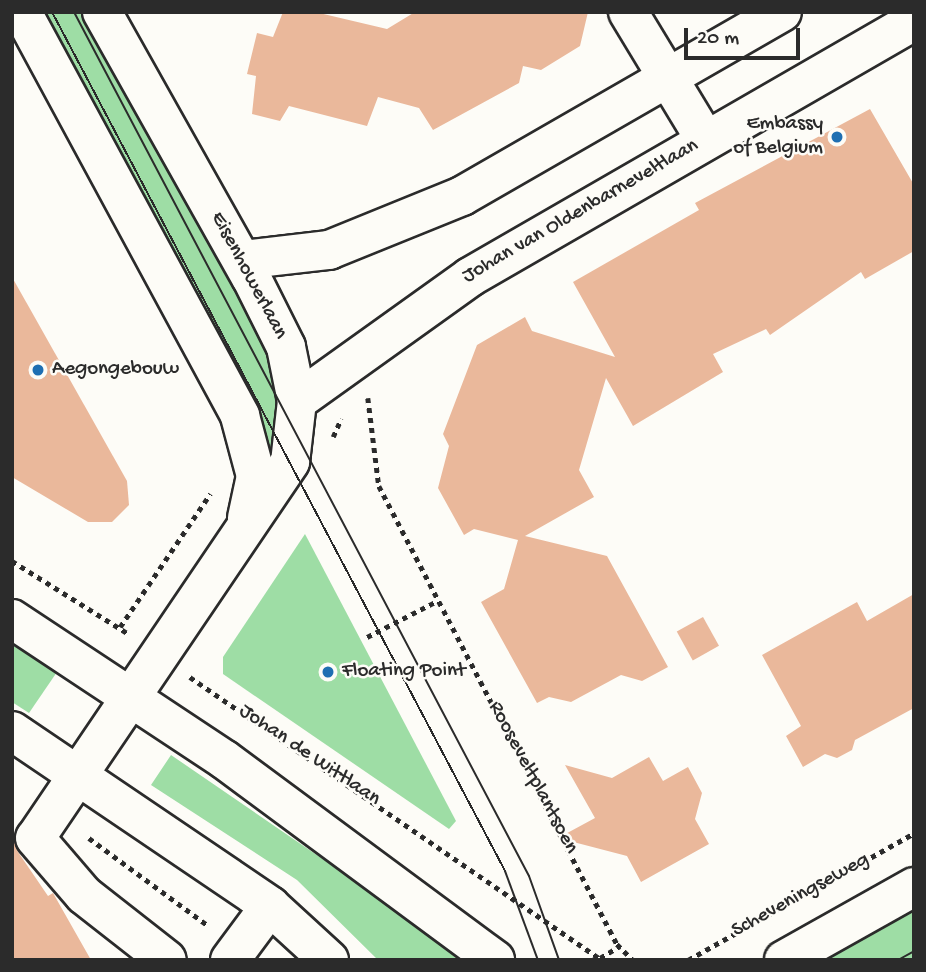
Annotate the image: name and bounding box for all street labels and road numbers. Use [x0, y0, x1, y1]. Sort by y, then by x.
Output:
street label: Johan van Oldenbarneveltlaan [458, 134, 704, 290]
street label: Eisenhowerlaan [204, 208, 292, 344]
street label: Rooseveltplantsoen [481, 697, 583, 859]
street label: Johan de Wittlaan [233, 699, 385, 813]
street label: Scheveningseweg [728, 848, 874, 944]

